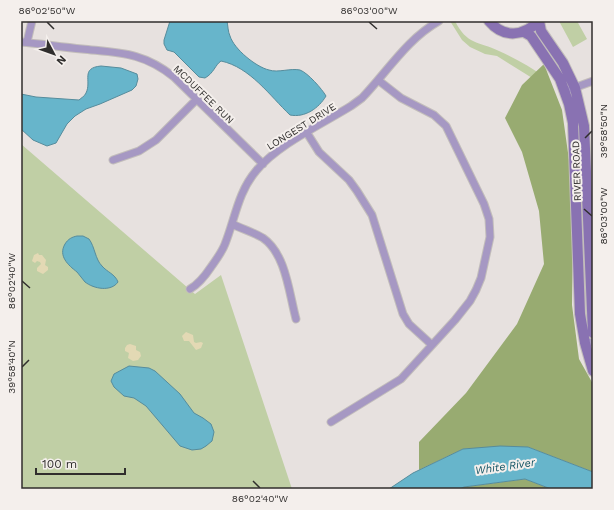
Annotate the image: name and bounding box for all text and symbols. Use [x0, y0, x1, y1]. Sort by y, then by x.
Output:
text: 86°02'50"W [19, 5, 76, 16]
text: 86°03'00"W [340, 5, 398, 16]
north arrow [34, 34, 74, 74]
text: N [54, 53, 69, 68]
street label: MCDUFFEE RUN [171, 63, 236, 126]
street label: LONGEST DRIVE [265, 101, 338, 152]
text: 39°58'50"N [598, 104, 609, 158]
street label: RIVER ROAD [570, 141, 583, 201]
text: 86°03'00"W [598, 187, 609, 245]
text: 86°02'40"W [6, 252, 17, 309]
text: 39°58'40"N [6, 340, 17, 394]
scale bar [36, 450, 125, 476]
water label: White River [474, 456, 536, 477]
text: 100 m [42, 457, 77, 471]
text: 86°02'40"W [232, 493, 289, 504]

